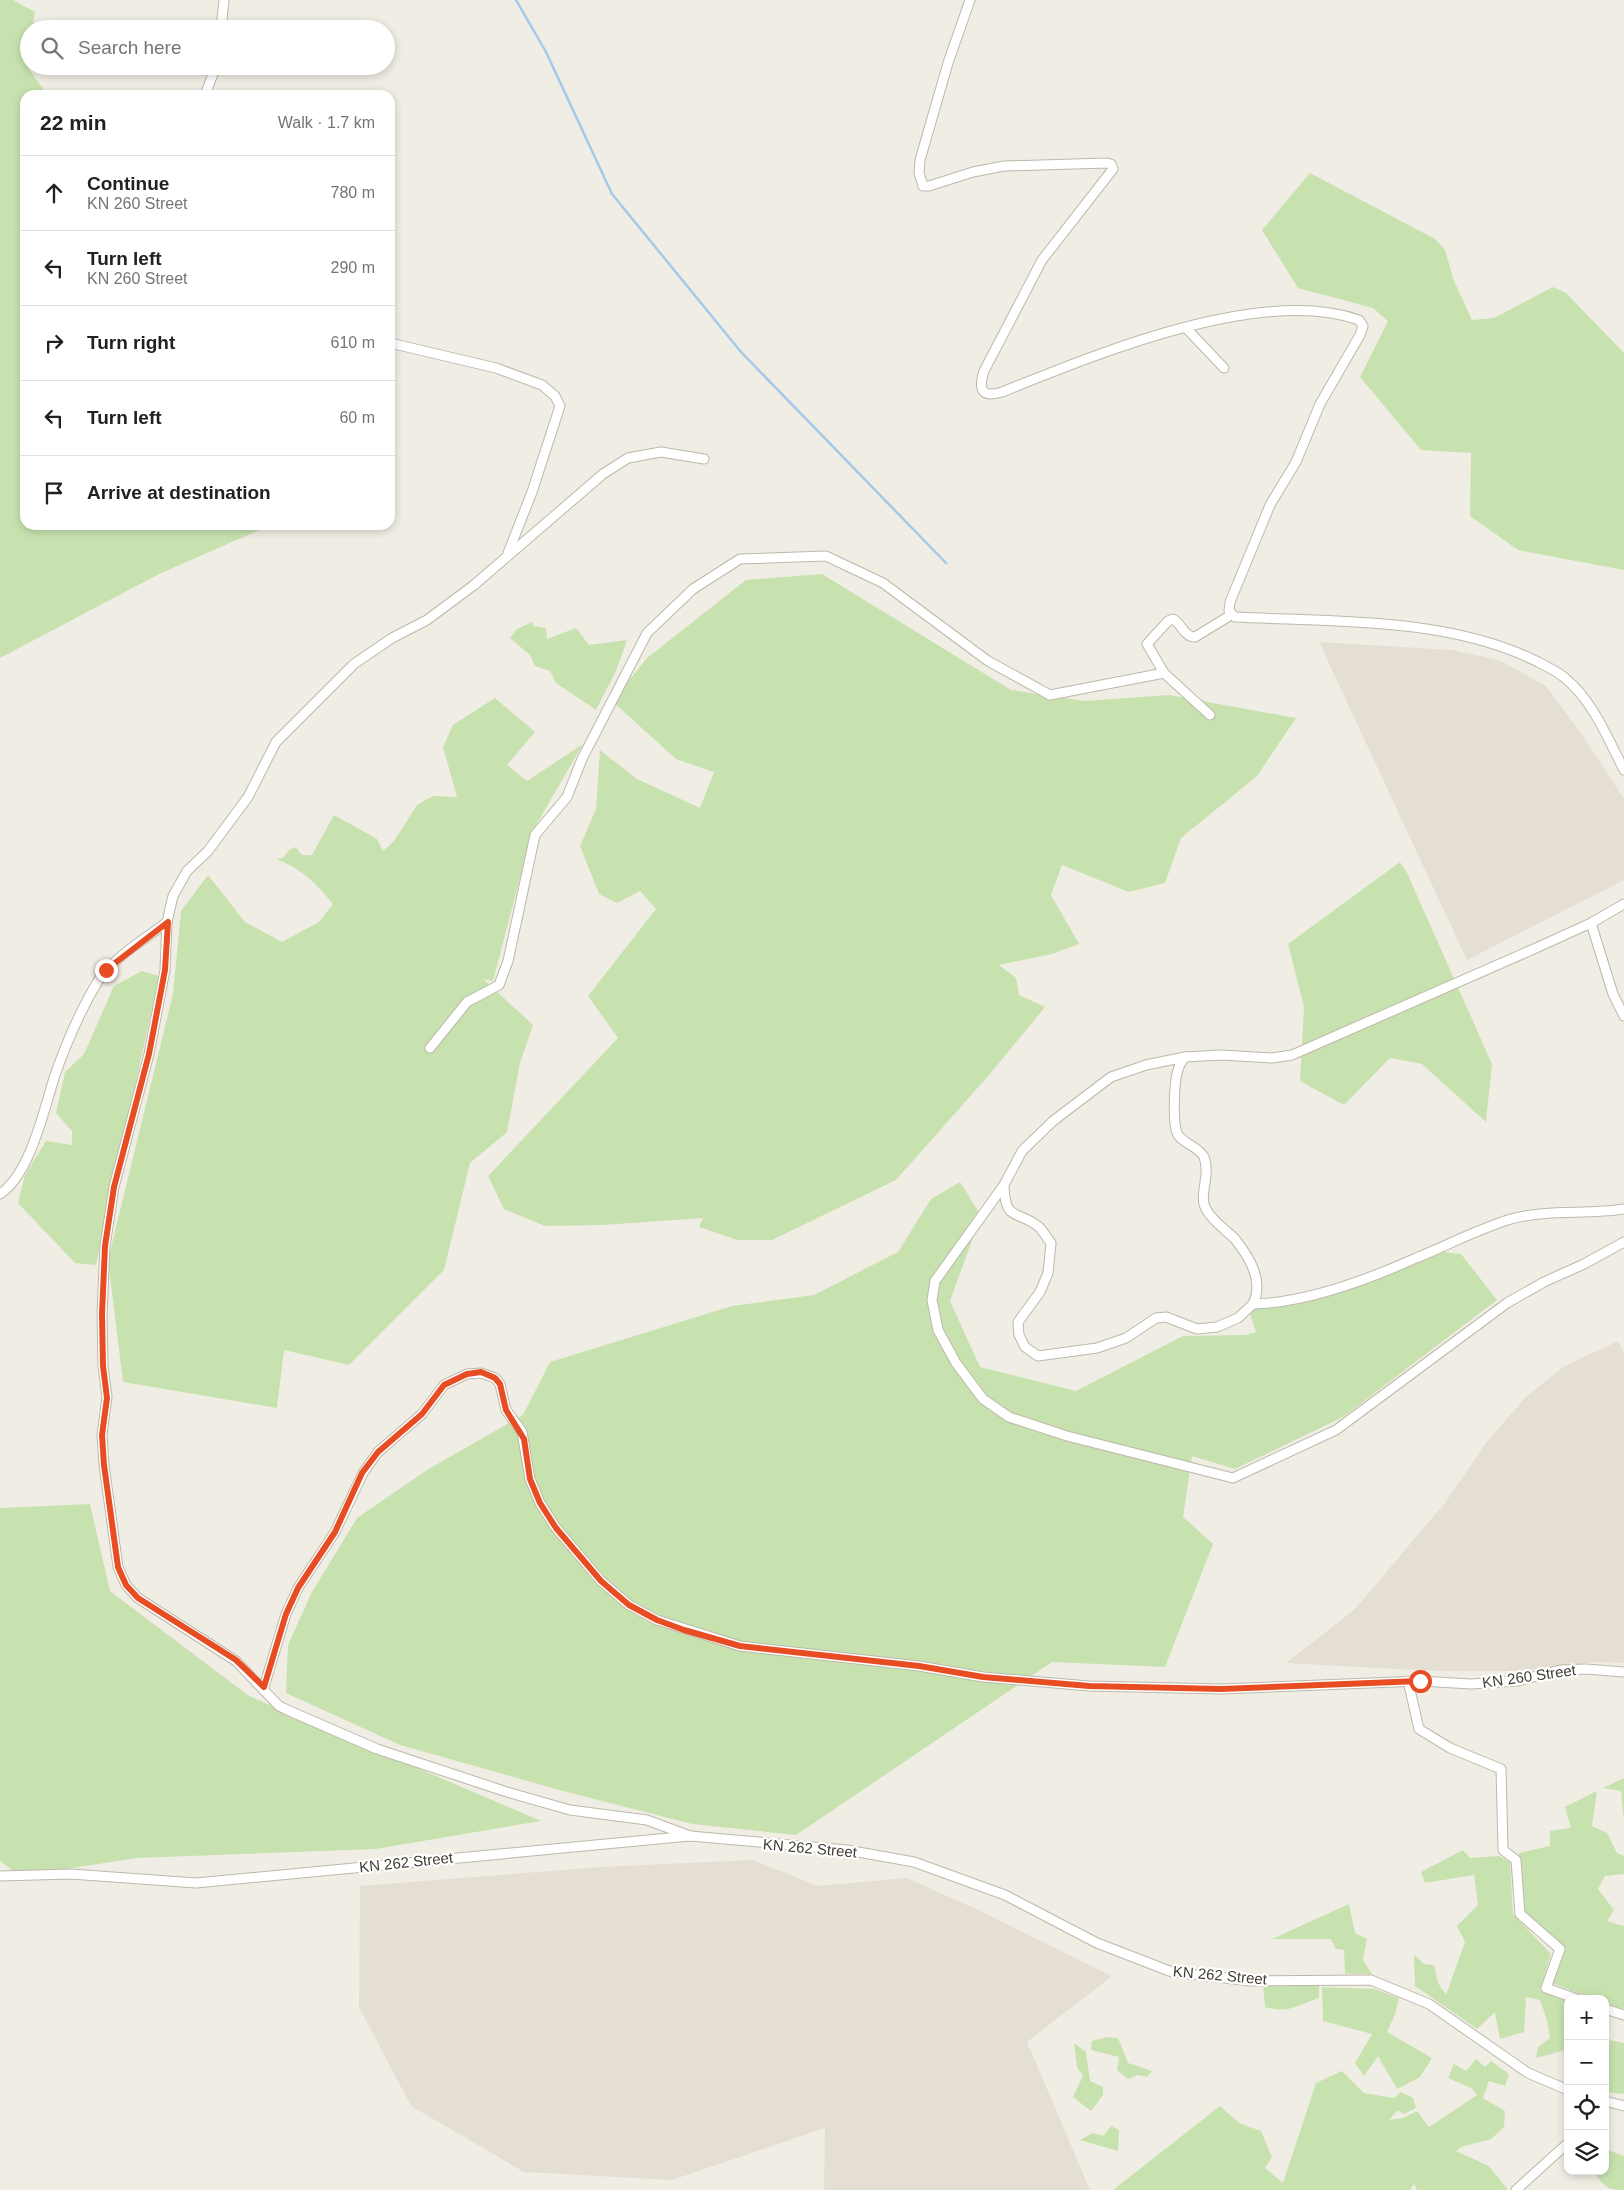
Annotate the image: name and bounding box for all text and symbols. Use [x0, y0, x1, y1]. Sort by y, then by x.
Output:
search box [20, 20, 395, 75]
icon: search [38, 34, 66, 62]
text: Search here [78, 37, 182, 58]
text: 22 min [40, 111, 107, 134]
text: Walk · 1.7 km [278, 114, 375, 131]
text: Continue [87, 173, 169, 194]
icon: ahead [40, 179, 68, 207]
text: 780 m [331, 184, 375, 201]
text: KN 260 Street [87, 195, 188, 212]
text: Turn left [87, 248, 162, 269]
icon: left [40, 254, 68, 282]
text: 290 m [331, 259, 375, 276]
text: KN 260 Street [87, 270, 188, 287]
icon: right [40, 329, 68, 357]
text: Turn right [87, 332, 175, 353]
text: 610 m [331, 334, 375, 351]
icon: left [40, 404, 68, 432]
text: Turn left [87, 407, 162, 428]
text: 60 m [339, 409, 375, 426]
icon: arrive [40, 479, 68, 507]
text: Arrive at destination [87, 482, 271, 503]
route end [95, 959, 118, 982]
street label: KN 260 Street [1481, 1661, 1578, 1691]
route start [1409, 1670, 1432, 1693]
street label: KN 262 Street [762, 1835, 859, 1861]
street label: KN 262 Street [358, 1849, 455, 1875]
street label: KN 262 Street [1172, 1962, 1269, 1988]
map controls [1564, 1995, 1609, 2175]
button: + [1564, 1995, 1609, 2040]
button: − [1564, 2040, 1609, 2085]
button: locate [1564, 2085, 1609, 2130]
button: layers [1564, 2130, 1609, 2175]

